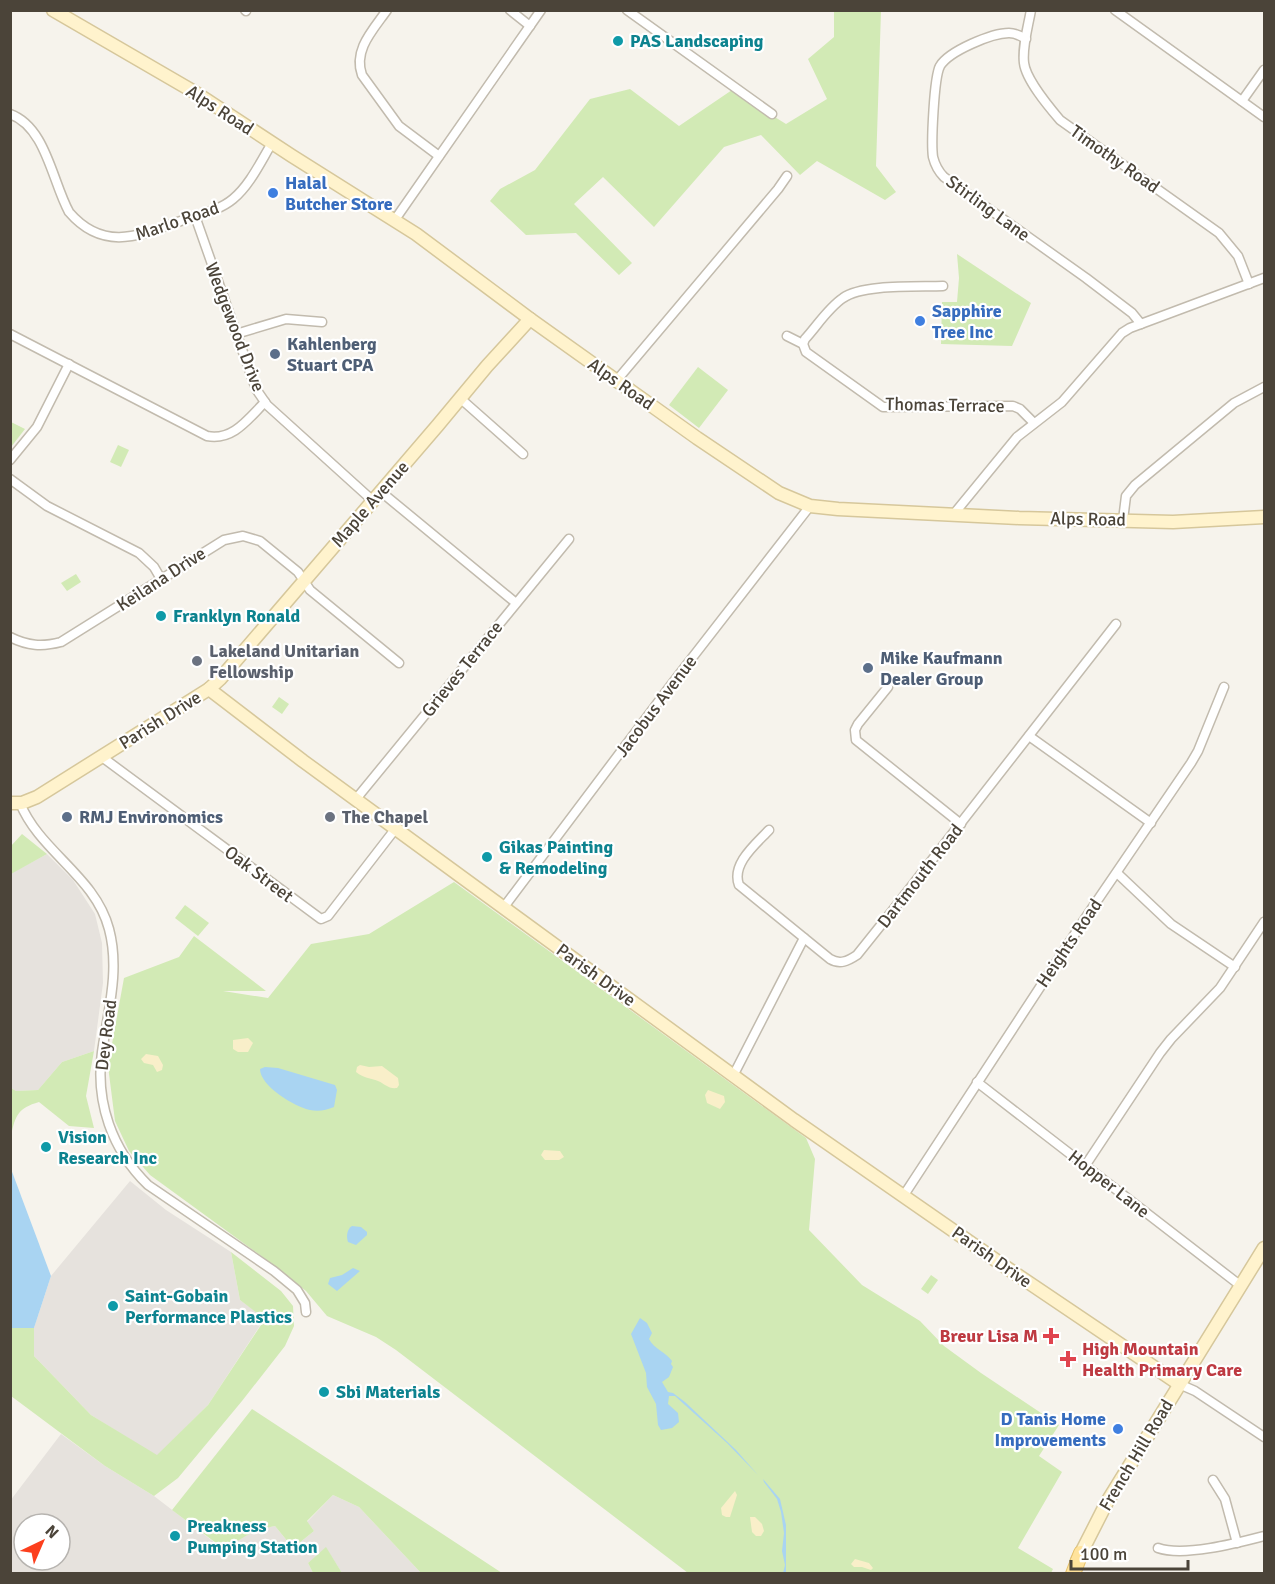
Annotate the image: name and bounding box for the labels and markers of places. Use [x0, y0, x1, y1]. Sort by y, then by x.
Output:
place label: PAS Landscaping [630, 30, 764, 52]
marker: PAS Landscaping [611, 34, 625, 48]
place label: Halal Butcher Store [285, 172, 393, 215]
marker: Halal Butcher Store [266, 186, 280, 200]
place label: Sapphire Tree Inc [932, 300, 1002, 343]
marker: Sapphire Tree Inc [913, 314, 927, 328]
place label: Kahlenberg Stuart CPA [287, 333, 377, 376]
marker: Kahlenberg Stuart CPA [268, 347, 282, 361]
place label: Franklyn Ronald [173, 605, 300, 627]
marker: Franklyn Ronald [154, 609, 168, 623]
place label: Lakeland Unitarian Fellowship [209, 640, 359, 683]
place label: Mike Kaufmann Dealer Group [880, 647, 1003, 690]
marker: Lakeland Unitarian Fellowship [190, 654, 204, 668]
marker: Mike Kaufmann Dealer Group [861, 661, 875, 675]
place label: RMJ Environomics [79, 806, 223, 828]
place label: The Chapel [342, 806, 428, 828]
marker: RMJ Environomics [60, 810, 74, 824]
marker: The Chapel [323, 810, 337, 824]
place label: Gikas Painting & Remodeling [499, 836, 613, 879]
marker: Gikas Painting & Remodeling [480, 850, 494, 864]
place label: Vision Research Inc [58, 1126, 158, 1169]
marker: Vision Research Inc [39, 1140, 53, 1154]
place label: Saint-Gobain Performance Plastics [125, 1285, 292, 1328]
marker: Saint-Gobain Performance Plastics [106, 1299, 120, 1313]
place label: Breur Lisa M [940, 1325, 1038, 1347]
marker: Breur Lisa M [1042, 1327, 1060, 1345]
place label: High Mountain Health Primary Care [1082, 1338, 1242, 1381]
marker: High Mountain Health Primary Care [1059, 1350, 1077, 1368]
place label: Sbi Materials [336, 1381, 440, 1403]
marker: Sbi Materials [317, 1385, 331, 1399]
place label: D Tanis Home Improvements [994, 1408, 1106, 1451]
marker: D Tanis Home Improvements [1111, 1422, 1125, 1436]
place label: Preakness Pumping Station [187, 1515, 318, 1558]
marker: Preakness Pumping Station [168, 1529, 182, 1543]

